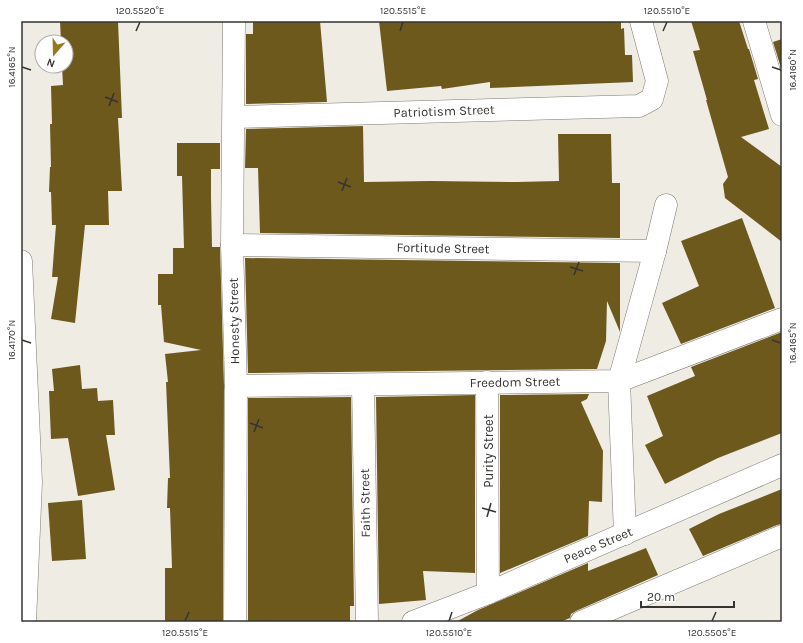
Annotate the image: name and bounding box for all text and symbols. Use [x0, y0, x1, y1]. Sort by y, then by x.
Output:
text: 120.5520°E [116, 5, 164, 17]
text: 120.5515°E [380, 5, 426, 17]
text: 120.5510°E [644, 5, 690, 17]
north arrow [34, 34, 74, 74]
text: 16.4165°N [6, 46, 18, 88]
text: 16.4160°N [787, 49, 799, 91]
text: N [45, 55, 57, 70]
street label: Patriotism Street [393, 102, 495, 120]
street label: Fortitude Street [396, 240, 490, 256]
street label: Honesty Street [226, 277, 242, 365]
text: 16.4170°N [6, 320, 18, 360]
text: 16.4165°N [787, 322, 799, 364]
street label: Freedom Street [470, 374, 561, 390]
street label: Purity Street [481, 414, 496, 488]
street label: Faith Street [357, 468, 373, 538]
street label: Peace Street [561, 524, 635, 566]
scale bar [641, 583, 734, 609]
text: 20 m [647, 590, 675, 604]
text: 120.5515°E [162, 627, 208, 639]
text: 120.5510°E [426, 627, 472, 639]
text: 120.5505°E [688, 627, 736, 639]

